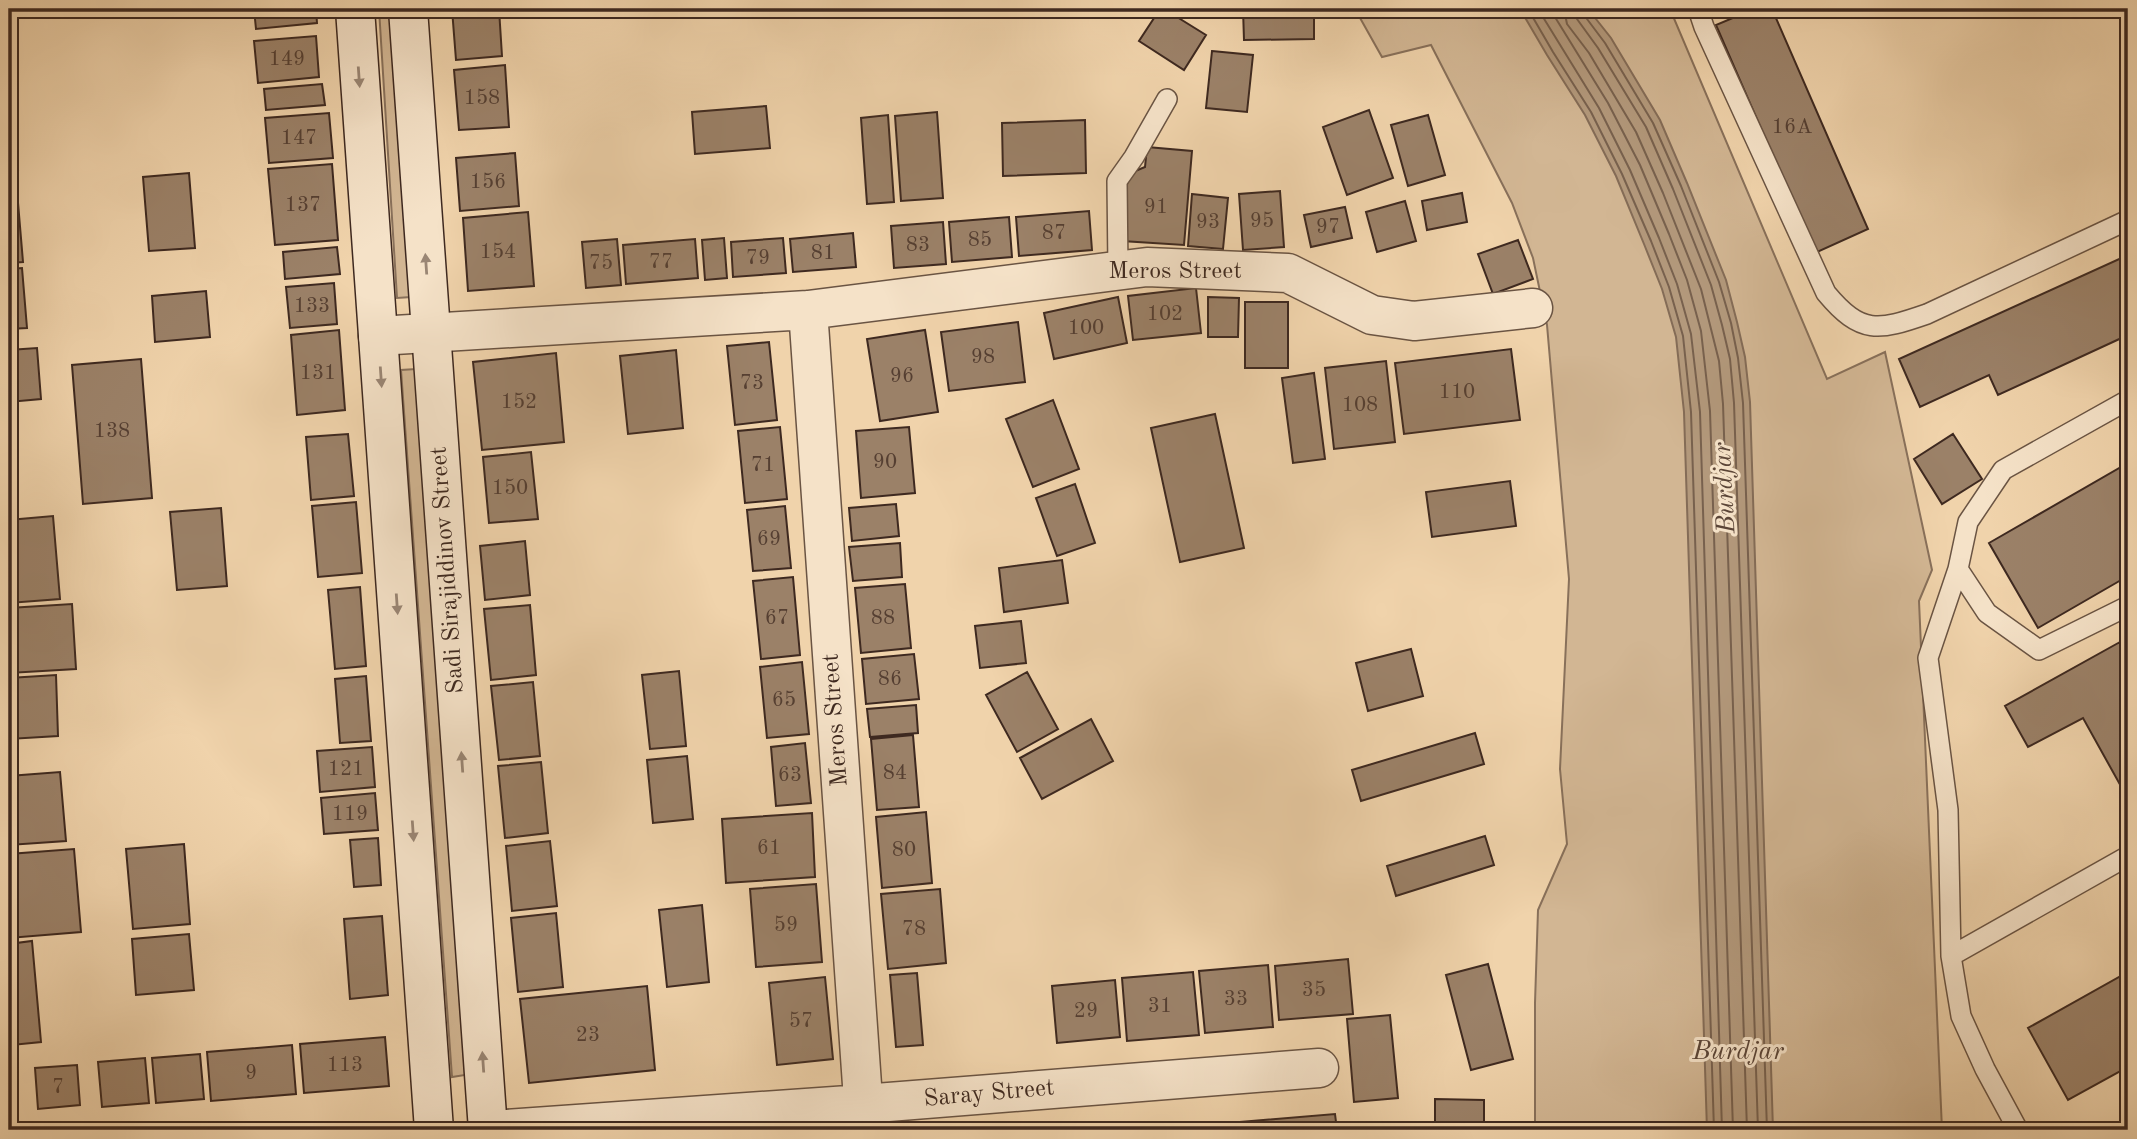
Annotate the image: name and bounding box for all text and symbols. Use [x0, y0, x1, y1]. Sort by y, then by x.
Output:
house number: 149 [269, 49, 305, 70]
one-way arrow [354, 66, 365, 88]
house number: 158 [464, 88, 500, 109]
house number: 16A [1772, 117, 1812, 138]
house number: 147 [281, 128, 317, 149]
house number: 156 [470, 172, 506, 193]
house number: 137 [285, 195, 321, 216]
house number: 91 [1144, 197, 1168, 218]
house number: 95 [1250, 211, 1274, 232]
house number: 93 [1196, 212, 1220, 233]
house number: 97 [1316, 217, 1340, 238]
house number: 87 [1042, 223, 1066, 244]
house number: 85 [968, 230, 992, 251]
house number: 83 [906, 235, 930, 256]
house number: 154 [480, 242, 516, 263]
house number: 81 [811, 243, 835, 264]
house number: 79 [746, 248, 770, 269]
house number: 77 [649, 252, 673, 273]
one-way arrow [420, 253, 431, 275]
house number: 75 [589, 253, 613, 274]
street label: Meros Street [1108, 260, 1242, 284]
house number: 133 [294, 296, 330, 317]
house number: 102 [1147, 304, 1183, 325]
house number: 100 [1068, 318, 1104, 339]
house number: 98 [971, 347, 995, 368]
house number: 131 [300, 363, 336, 384]
one-way arrow [375, 366, 386, 388]
house number: 96 [890, 366, 914, 387]
house number: 73 [740, 373, 764, 394]
house number: 110 [1439, 382, 1475, 403]
house number: 152 [501, 392, 537, 413]
house number: 108 [1342, 395, 1378, 416]
house number: 138 [94, 421, 130, 442]
water label: Burdjar [1710, 441, 1740, 535]
street label: Sadi Sirajiddinov Street [427, 445, 469, 695]
house number: 90 [873, 452, 897, 473]
house number: 71 [751, 455, 775, 476]
house number: 150 [492, 478, 528, 499]
house number: 69 [757, 529, 781, 550]
one-way arrow [392, 593, 403, 615]
house number: 67 [765, 608, 789, 629]
house number: 88 [871, 608, 895, 629]
street label: Meros Street [819, 653, 853, 787]
house number: 86 [878, 669, 902, 690]
house number: 65 [772, 690, 796, 711]
one-way arrow [456, 751, 467, 773]
house number: 121 [328, 759, 364, 780]
house number: 84 [883, 763, 907, 784]
house number: 63 [778, 765, 802, 786]
house number: 119 [332, 804, 368, 825]
one-way arrow [408, 820, 419, 842]
house number: 61 [757, 838, 781, 859]
house number: 80 [892, 840, 916, 861]
house number: 59 [774, 915, 798, 936]
house number: 78 [902, 919, 926, 940]
house number: 35 [1302, 980, 1326, 1001]
house number: 33 [1224, 989, 1248, 1010]
house number: 31 [1148, 996, 1172, 1017]
house number: 29 [1074, 1001, 1098, 1022]
house number: 57 [789, 1011, 813, 1032]
house number: 23 [576, 1025, 600, 1046]
water label: Burdjar [1691, 1039, 1784, 1065]
one-way arrow [477, 1051, 488, 1073]
house number: 113 [327, 1055, 363, 1076]
house number: 9 [245, 1063, 257, 1084]
street label: Saray Street [923, 1076, 1055, 1112]
house number: 7 [52, 1077, 64, 1098]

